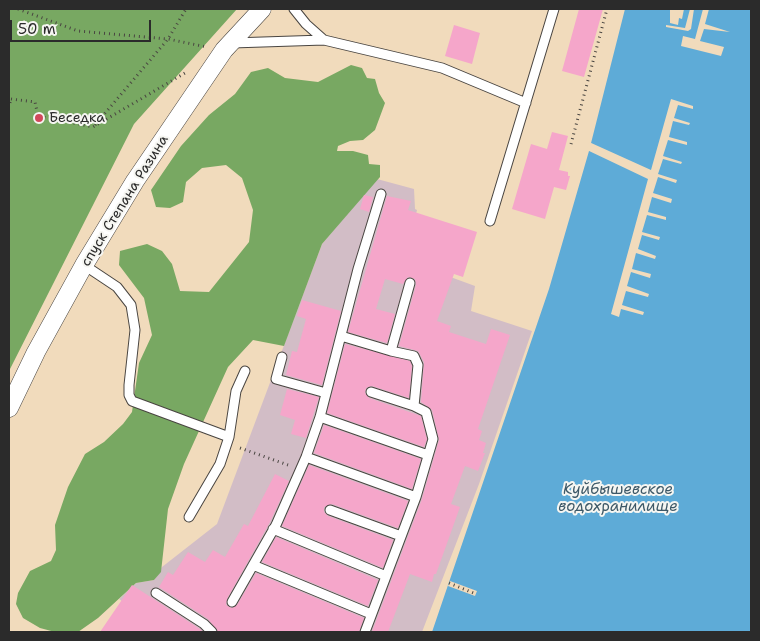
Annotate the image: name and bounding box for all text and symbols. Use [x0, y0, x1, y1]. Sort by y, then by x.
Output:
scale bar [12, 10, 154, 42]
text: 50 m [18, 19, 56, 39]
place label: Беседка [49, 110, 105, 126]
marker: Беседка [33, 112, 45, 124]
street label: спуск Степана Разина [78, 132, 172, 270]
water label: Куйбышевское водохранилище [558, 481, 678, 516]

